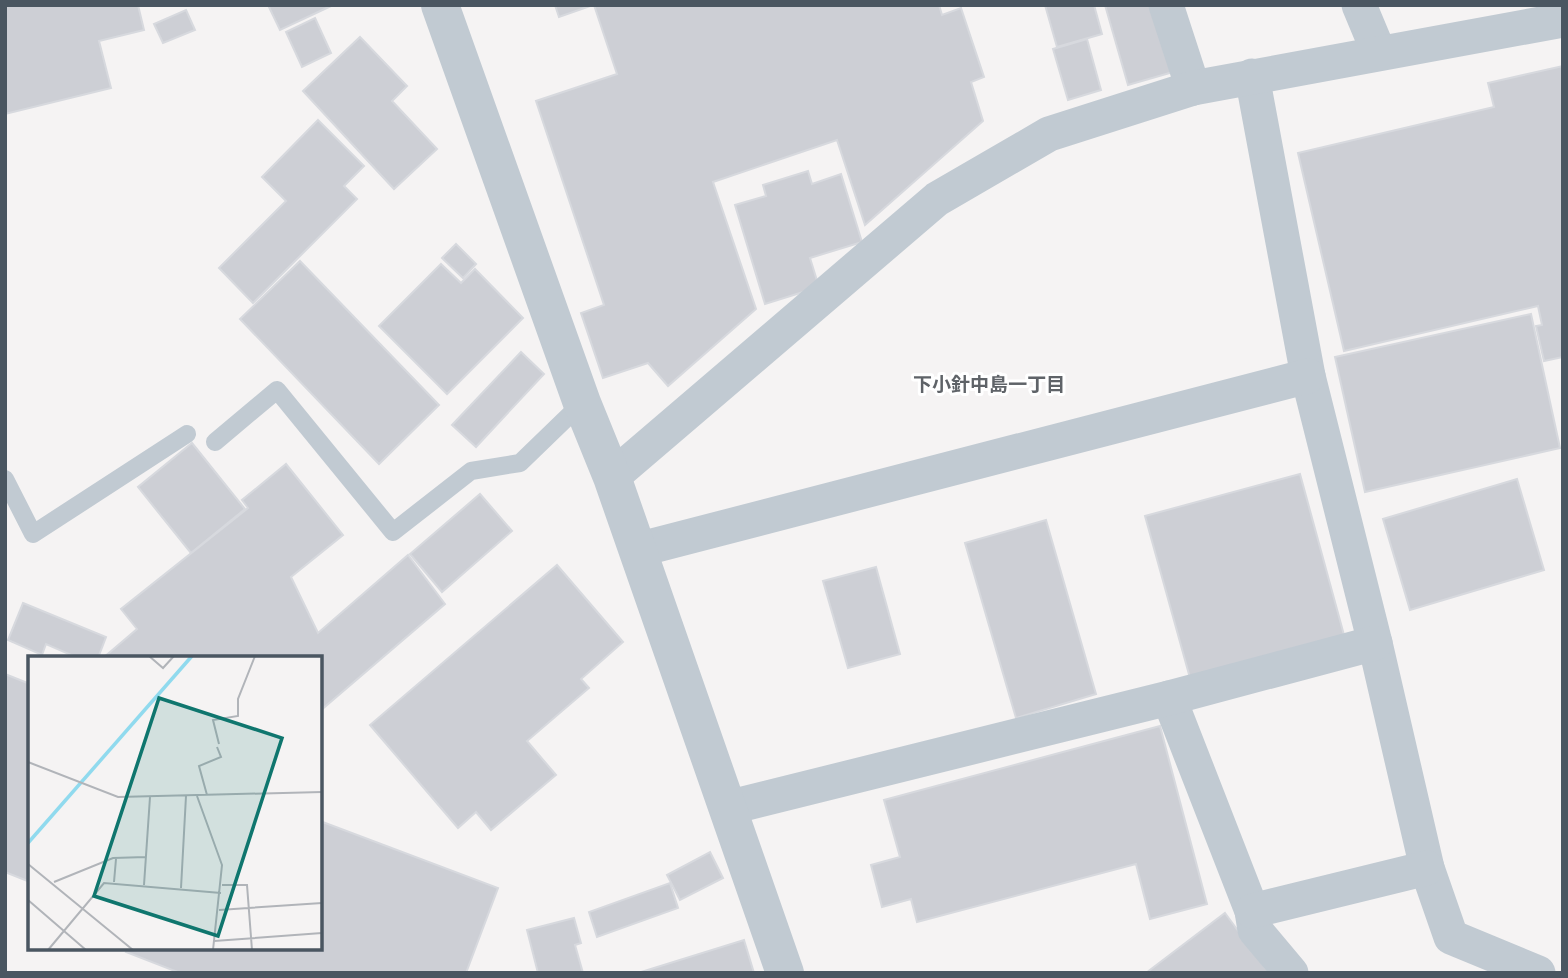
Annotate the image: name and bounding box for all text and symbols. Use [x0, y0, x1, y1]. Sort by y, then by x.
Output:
district label: 下小針中島一丁目 [913, 373, 1065, 395]
inset map [28, 656, 322, 950]

